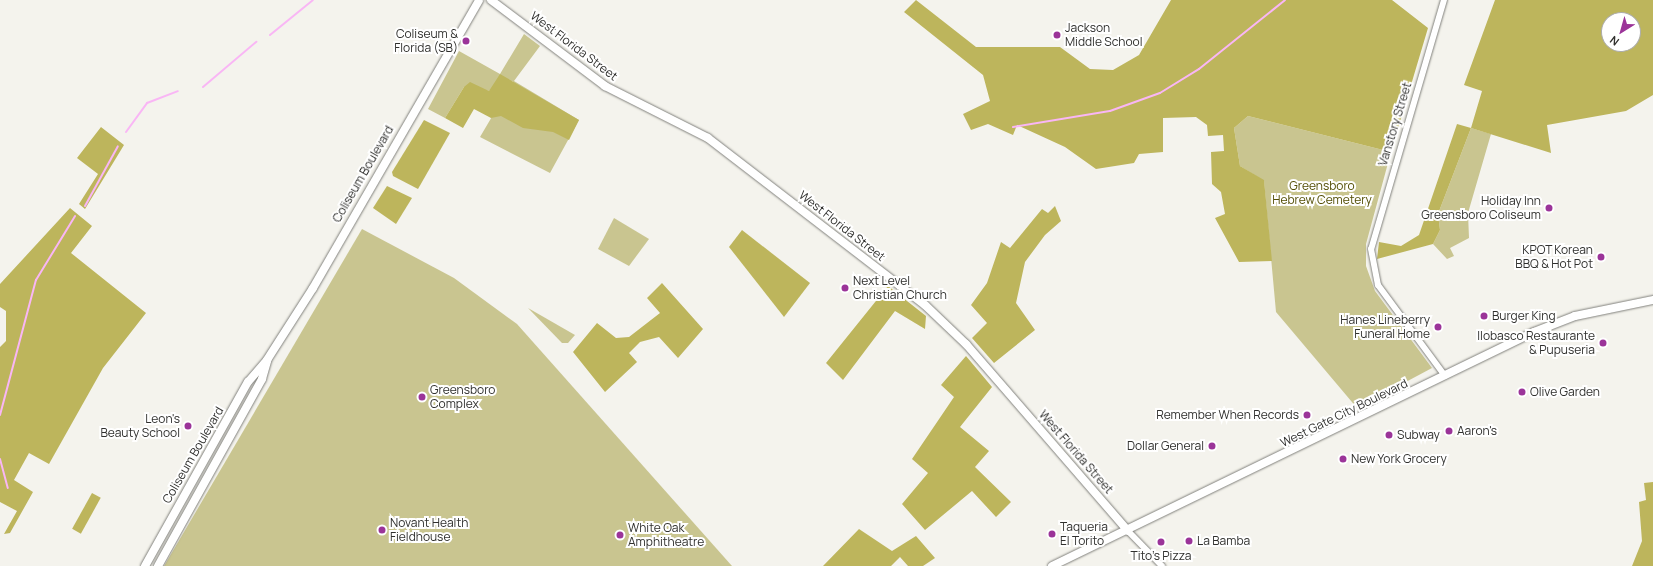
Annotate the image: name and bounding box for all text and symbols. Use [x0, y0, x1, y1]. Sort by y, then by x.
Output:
street label: West Florida Street [528, 8, 620, 84]
north arrow [1601, 12, 1641, 52]
place label: Jackson Middle School [1065, 21, 1142, 49]
place label: Coliseum & Florida (SB) [394, 27, 458, 55]
marker: Jackson Middle School [1052, 30, 1062, 40]
text: N [1606, 33, 1622, 50]
marker: Coliseum & Florida (SB) [461, 36, 471, 46]
street label: Vanstory Street [1375, 80, 1415, 168]
street label: Coliseum Boulevard [329, 123, 397, 225]
park label: Greensboro Hebrew Cemetery [1272, 179, 1372, 207]
street label: West Florida Street [796, 188, 888, 264]
place label: Holiday Inn Greensboro Coliseum [1421, 194, 1541, 222]
marker: Holiday Inn Greensboro Coliseum [1544, 203, 1554, 213]
place label: KPOT Korean BBQ & Hot Pot [1515, 243, 1593, 271]
marker: KPOT Korean BBQ & Hot Pot [1596, 252, 1606, 262]
place label: Next Level Christian Church [853, 274, 947, 302]
marker: Next Level Christian Church [840, 283, 850, 293]
place label: Burger King [1492, 309, 1556, 323]
marker: Burger King [1479, 311, 1489, 321]
place label: Hanes Lineberry Funeral Home [1340, 313, 1430, 341]
marker: Hanes Lineberry Funeral Home [1433, 322, 1443, 332]
place label: Ilobasco Restaurante & Pupuseria [1477, 329, 1595, 357]
marker: Ilobasco Restaurante & Pupuseria [1598, 338, 1608, 348]
street label: West Gate City Boulevard [1278, 376, 1410, 450]
place label: Greensboro Complex [430, 383, 495, 411]
place label: Olive Garden [1530, 385, 1600, 399]
marker: Olive Garden [1517, 387, 1527, 397]
marker: Greensboro Complex [417, 392, 427, 402]
street label: Coliseum Boulevard [159, 404, 227, 506]
street label: West Florida Street [1036, 407, 1116, 497]
place label: Remember When Records [1156, 408, 1299, 422]
marker: Remember When Records [1302, 410, 1312, 420]
place label: Leon's Beauty School [100, 412, 180, 440]
marker: Leon's Beauty School [183, 421, 193, 431]
place label: Aaron's [1457, 424, 1497, 438]
marker: Aaron's [1444, 426, 1454, 436]
place label: Subway [1397, 428, 1440, 442]
marker: Subway [1384, 430, 1394, 440]
place label: Dollar General [1127, 439, 1204, 453]
marker: Dollar General [1207, 441, 1217, 451]
place label: New York Grocery [1351, 452, 1447, 466]
marker: New York Grocery [1338, 454, 1348, 464]
place label: Novant Health Fieldhouse [390, 516, 468, 544]
place label: Taqueria El Torito [1060, 520, 1108, 548]
place label: White Oak Amphitheatre [628, 521, 704, 549]
marker: Novant Health Fieldhouse [377, 525, 387, 535]
marker: Taqueria El Torito [1047, 529, 1057, 539]
marker: White Oak Amphitheatre [615, 530, 625, 540]
place label: La Bamba [1197, 534, 1250, 548]
marker: La Bamba [1184, 536, 1194, 546]
marker: Tito's Pizza [1156, 537, 1166, 547]
place label: Tito's Pizza [1131, 549, 1191, 563]

